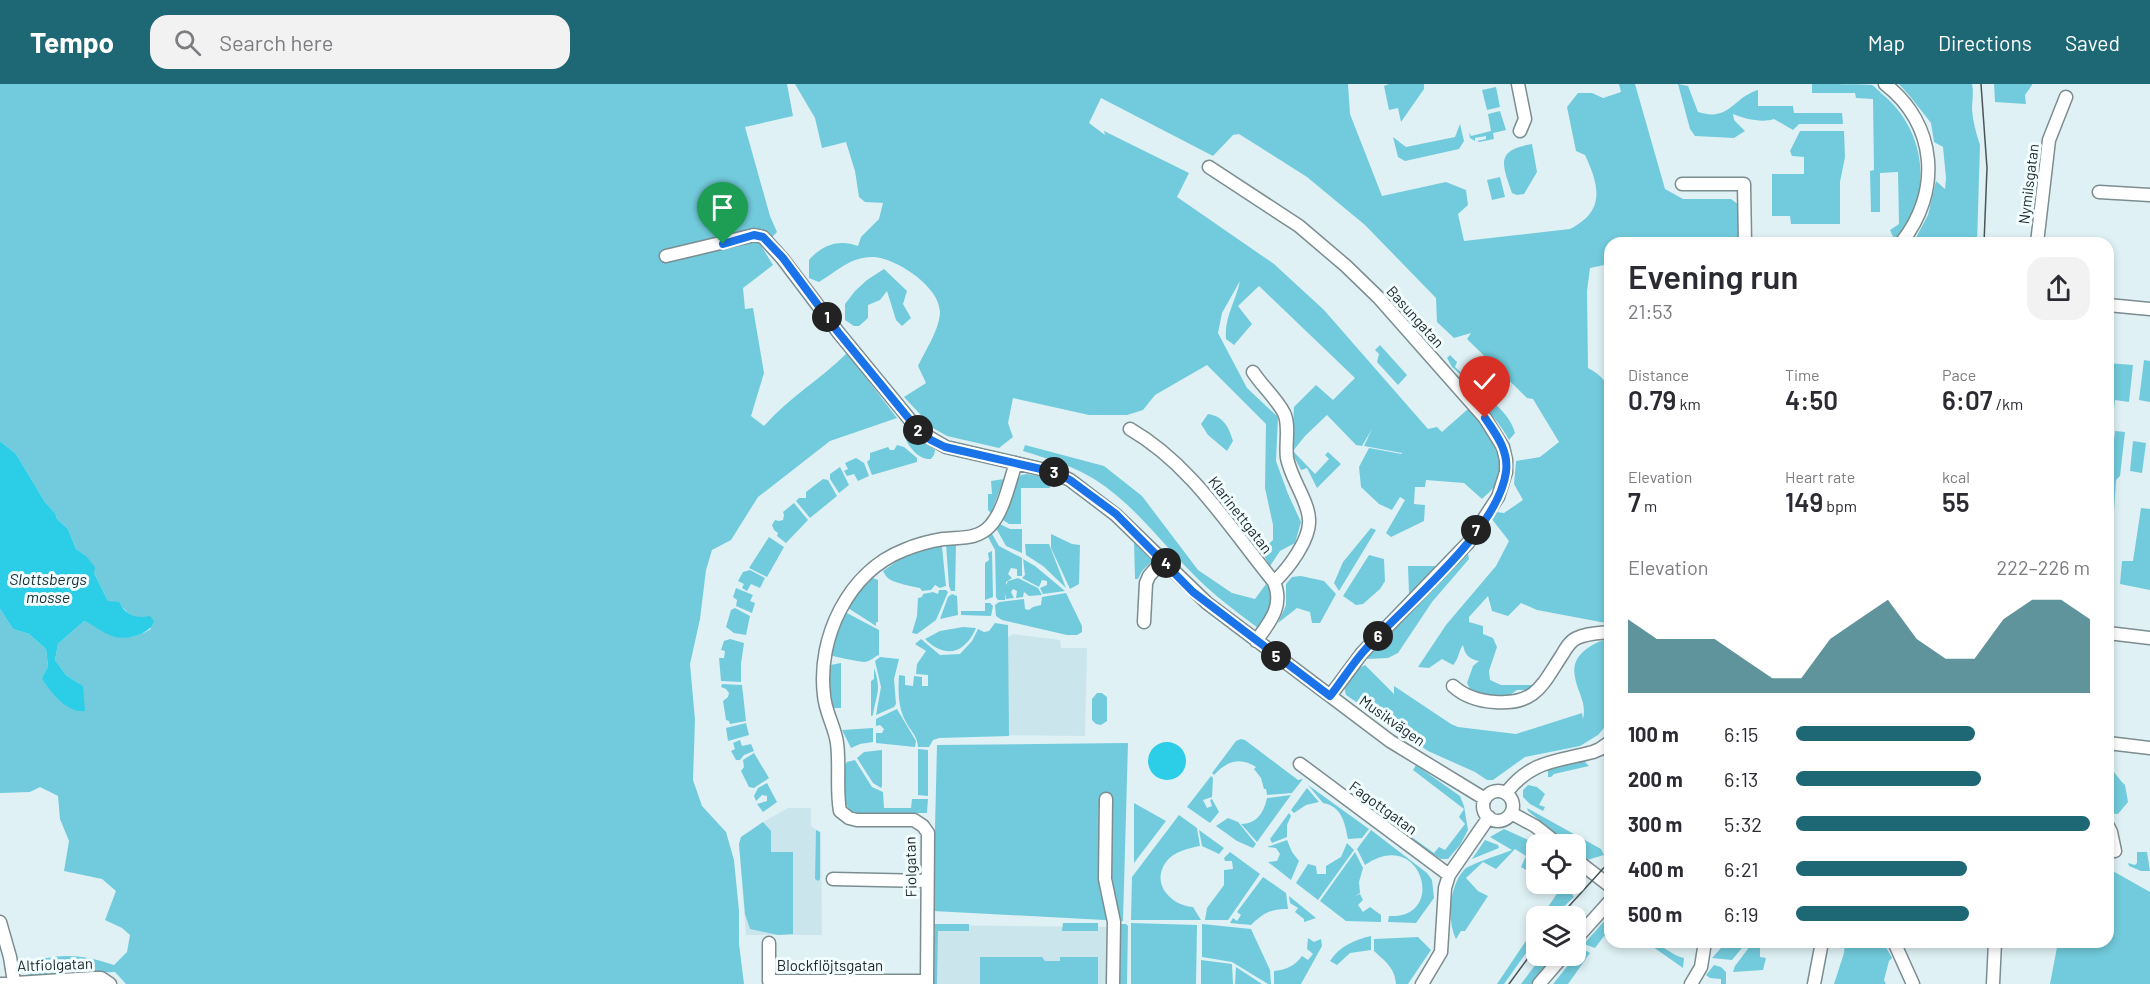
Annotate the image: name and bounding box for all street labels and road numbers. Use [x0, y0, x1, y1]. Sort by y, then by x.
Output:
street label: Nymilsgatan [2014, 143, 2042, 225]
street label: Basungatan [1383, 282, 1448, 351]
street label: Klarinettgatan [1205, 472, 1277, 557]
street label: Musikvägen [1356, 691, 1429, 749]
street label: Fagottgatan [1346, 777, 1421, 838]
street label: Fiolgatan [900, 836, 920, 898]
street label: Altfiolgatan [17, 954, 93, 974]
street label: Blockflöjtsgatan [777, 956, 883, 974]

